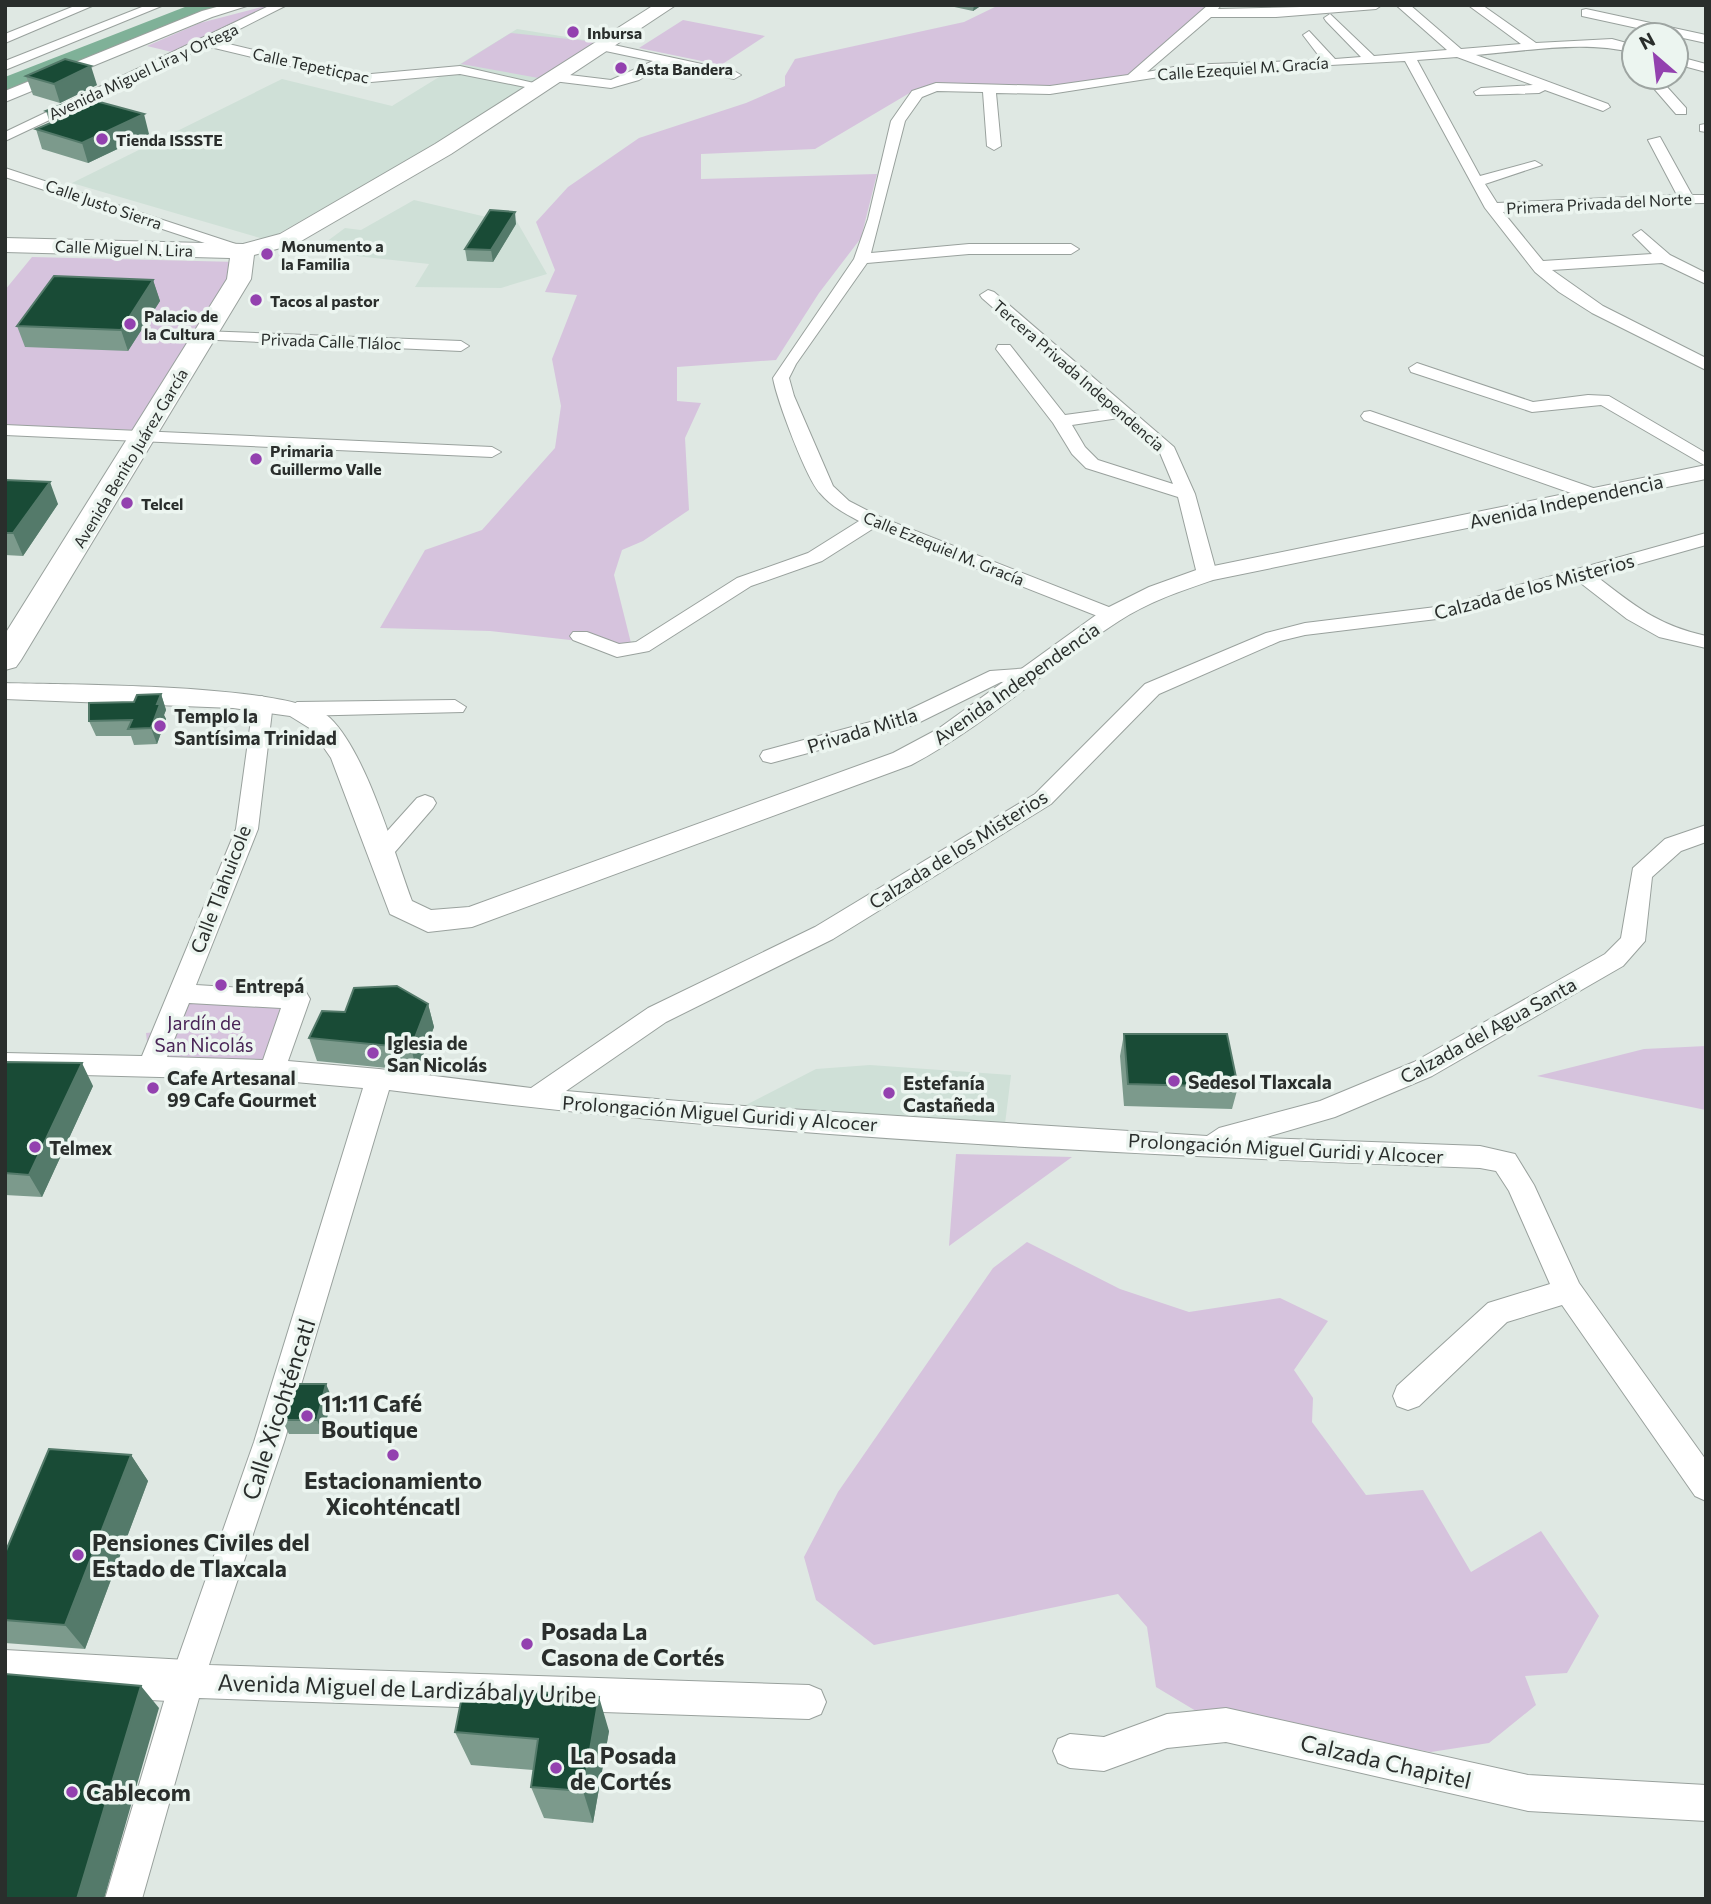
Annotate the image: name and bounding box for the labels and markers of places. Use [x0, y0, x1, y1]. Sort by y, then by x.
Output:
place label: Inbursa [587, 23, 642, 42]
marker: Inbursa [565, 24, 581, 40]
place label: Asta Bandera [635, 59, 733, 78]
marker: Asta Bandera [613, 60, 629, 76]
place label: Tienda ISSSTE [116, 130, 223, 149]
marker: Tienda ISSSTE [94, 131, 110, 147]
place label: Monumento a la Familia [281, 236, 384, 273]
marker: Monumento a la Familia [259, 246, 275, 262]
place label: Tacos al pastor [270, 291, 380, 310]
marker: Tacos al pastor [248, 292, 264, 308]
place label: Palacio de la Cultura [144, 306, 218, 343]
marker: Palacio de la Cultura [122, 316, 138, 332]
place label: Primaria Guillermo Valle [270, 441, 382, 478]
marker: Primaria Guillermo Valle [248, 451, 264, 467]
place label: Telcel [141, 494, 183, 513]
marker: Telcel [119, 495, 135, 511]
place label: Templo la Santísima Trinidad [174, 704, 337, 749]
marker: Templo la Santísima Trinidad [152, 718, 168, 734]
place label: Entrepá [235, 974, 304, 997]
marker: Entrepá [213, 977, 229, 993]
place label: Iglesia de San Nicolás [387, 1031, 487, 1076]
marker: Iglesia de San Nicolás [365, 1045, 381, 1061]
place label: Cafe Artesanal 99 Cafe Gourmet [167, 1066, 317, 1111]
place label: Sedesol Tlaxcala [1188, 1070, 1332, 1093]
place label: Estefanía Castañeda [903, 1071, 995, 1116]
marker: Sedesol Tlaxcala [1166, 1073, 1182, 1089]
marker: Cafe Artesanal 99 Cafe Gourmet [145, 1080, 161, 1096]
marker: Estefanía Castañeda [881, 1085, 897, 1101]
place label: Telmex [49, 1136, 113, 1159]
marker: Telmex [27, 1139, 43, 1155]
place label: 11:11 Café Boutique [321, 1389, 422, 1443]
marker: 11:11 Café Boutique [299, 1408, 315, 1424]
marker: Estacionamiento Xicohténcatl [385, 1447, 401, 1463]
place label: Estacionamiento Xicohténcatl [304, 1466, 482, 1520]
place label: Pensiones Civiles del Estado de Tlaxcala [92, 1528, 310, 1582]
marker: Pensiones Civiles del Estado de Tlaxcala [70, 1547, 86, 1563]
place label: Posada La Casona de Cortés [541, 1617, 725, 1671]
marker: Posada La Casona de Cortés [519, 1636, 535, 1652]
place label: La Posada de Cortés [570, 1741, 676, 1795]
marker: La Posada de Cortés [548, 1760, 564, 1776]
place label: Cablecom [86, 1778, 191, 1806]
marker: Cablecom [64, 1784, 80, 1800]

